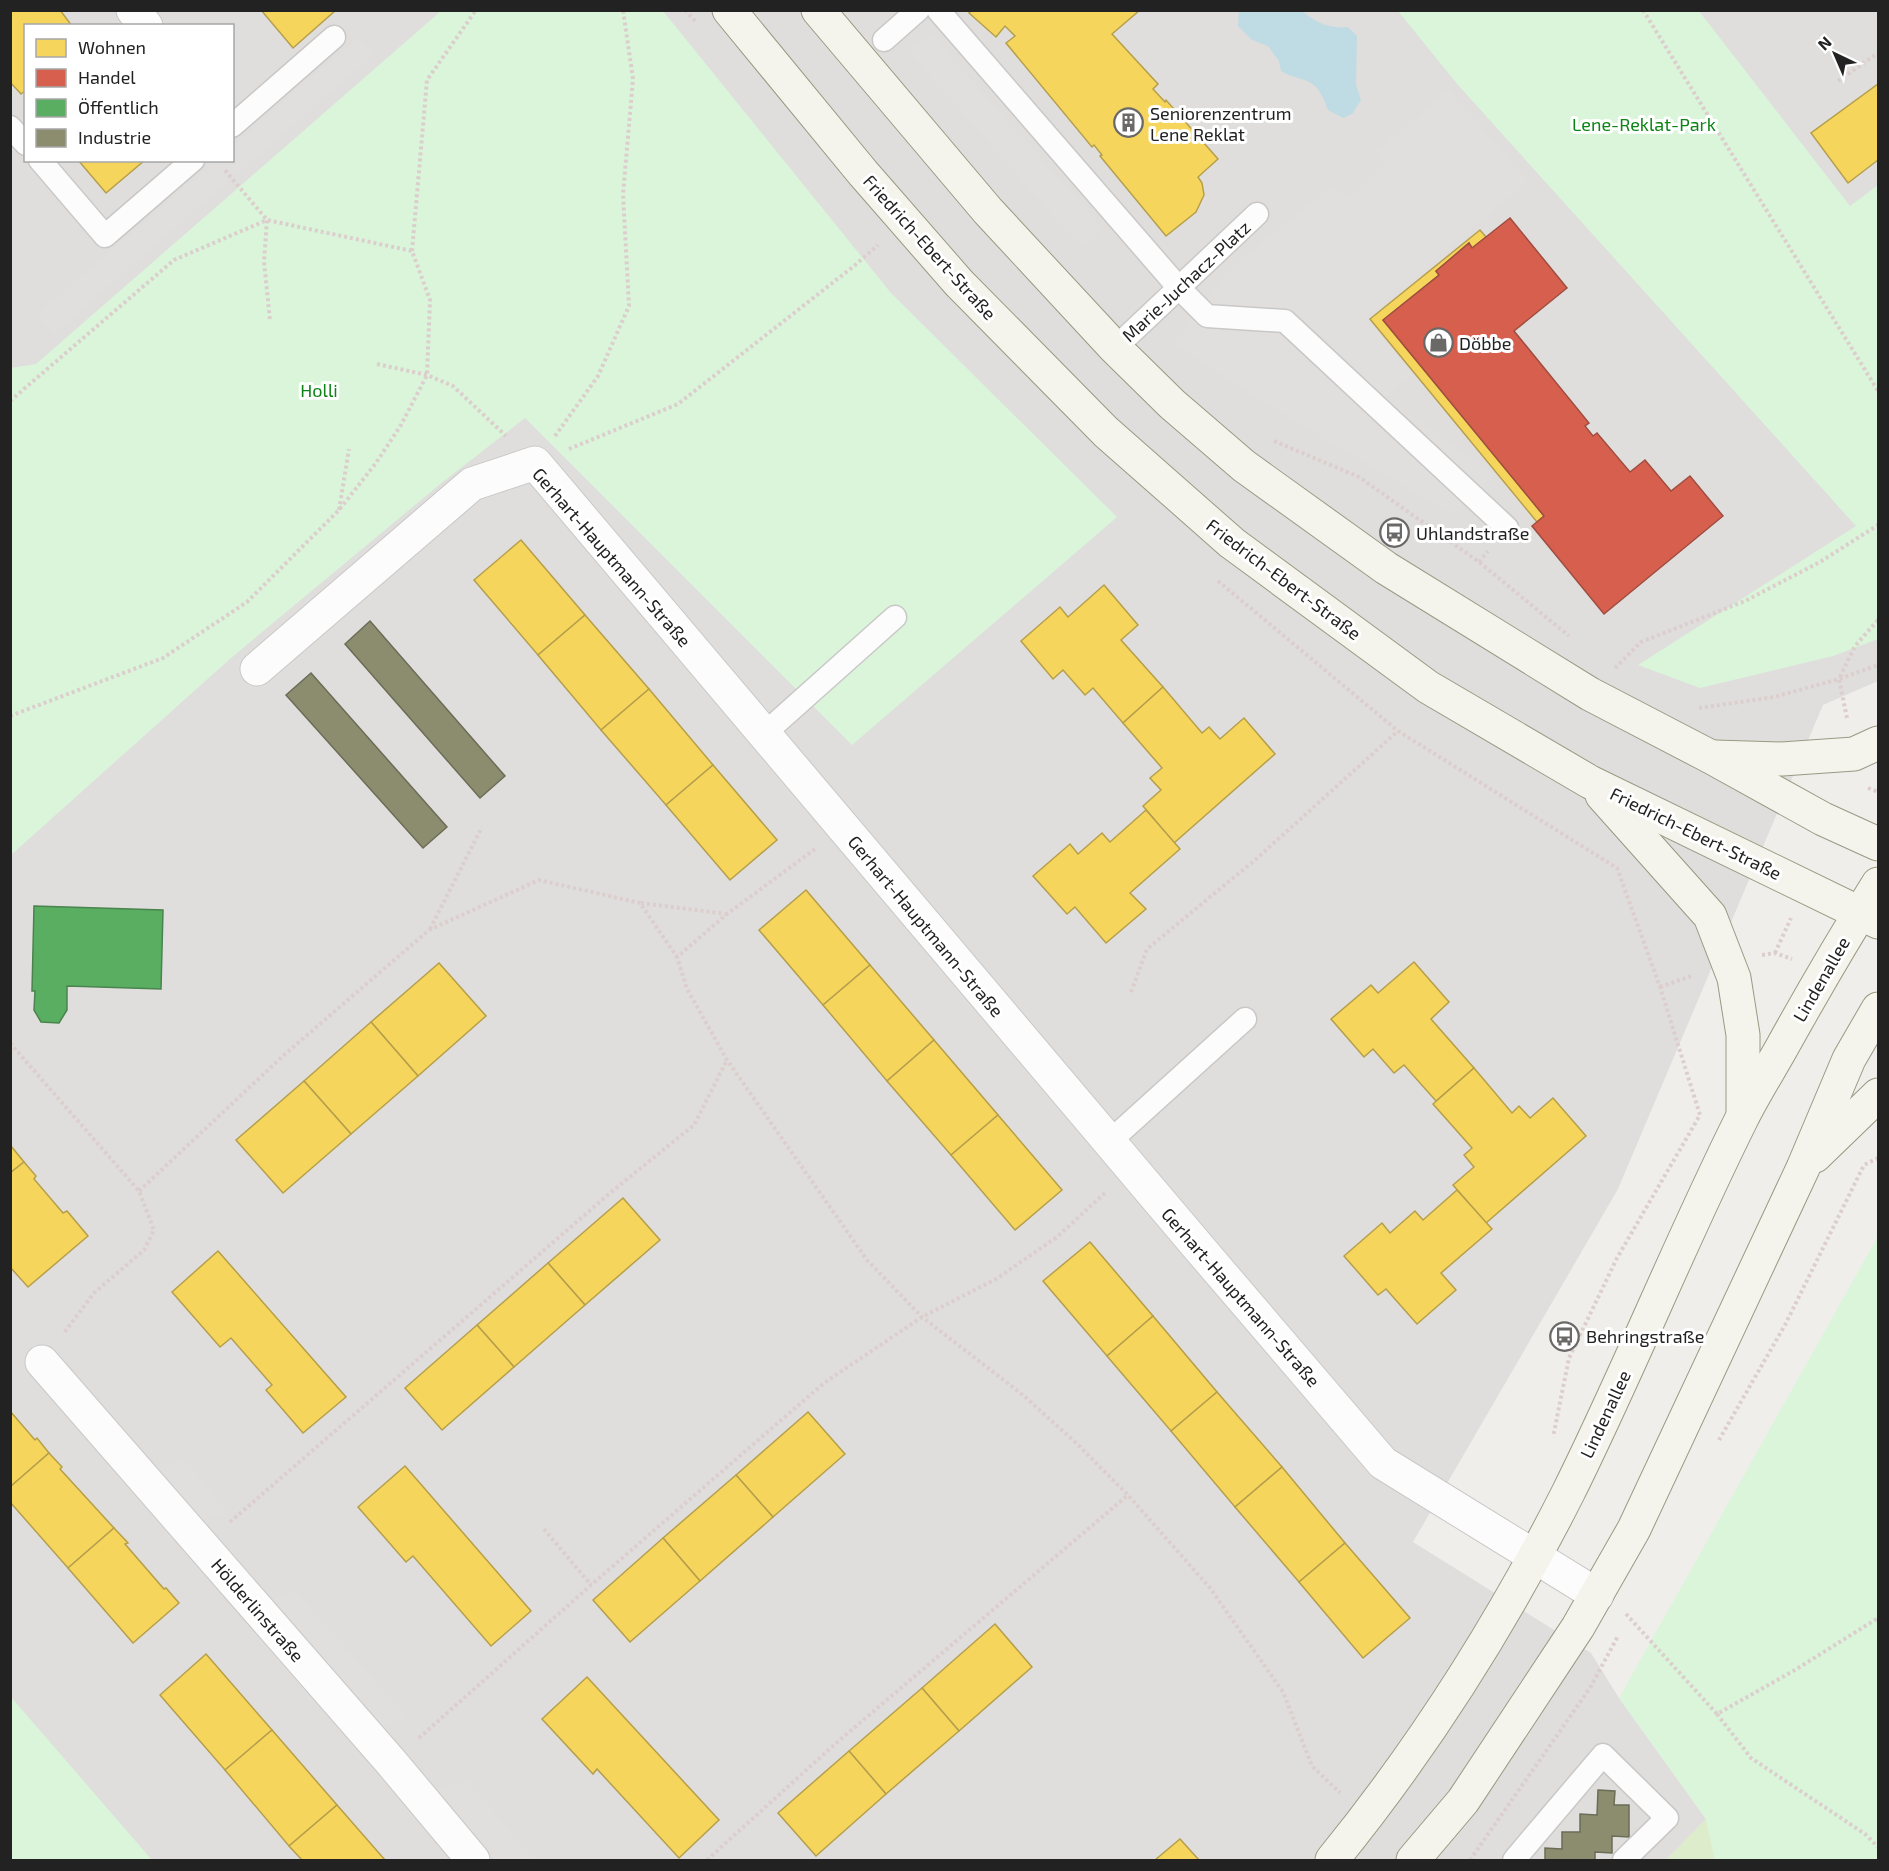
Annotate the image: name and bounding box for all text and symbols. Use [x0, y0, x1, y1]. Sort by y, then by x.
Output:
legend [24, 24, 234, 162]
north arrow [1805, 24, 1865, 84]
text: N [1813, 32, 1835, 54]
text: Wohnen [78, 36, 146, 58]
text: Handel [78, 66, 136, 88]
text: Öffentlich [78, 96, 159, 118]
place label: Seniorenzentrum Lene Reklat [1150, 102, 1291, 145]
building icon: Seniorenzentrum Lene Reklat [1113, 107, 1145, 139]
park label: Lene-Reklat-Park [1572, 113, 1716, 135]
text: Industrie [78, 126, 151, 148]
street label: Friedrich-Ebert-Straße [859, 170, 1001, 324]
street label: Marie-Juchacz-Platz [1117, 216, 1255, 346]
shop icon: Döbbe [1422, 327, 1454, 359]
place label: Döbbe [1459, 332, 1511, 354]
park label: Holli [300, 379, 338, 401]
street label: Gerhart-Hauptmann-Straße [528, 463, 696, 651]
street label: Friedrich-Ebert-Straße [1202, 514, 1366, 644]
bus stop icon: Uhlandstraße [1379, 517, 1411, 549]
place label: Uhlandstraße [1416, 522, 1529, 544]
street label: Friedrich-Ebert-Straße [1607, 782, 1785, 884]
street label: Gerhart-Hauptmann-Straße [844, 831, 1008, 1021]
street label: Lindenallee [1788, 933, 1854, 1025]
street label: Gerhart-Hauptmann-Straße [1157, 1203, 1325, 1391]
bus stop icon: Behringstraße [1549, 1320, 1581, 1352]
place label: Behringstraße [1586, 1325, 1704, 1347]
street label: Lindenallee [1575, 1367, 1635, 1461]
street label: Hölderlinstraße [207, 1554, 309, 1666]

